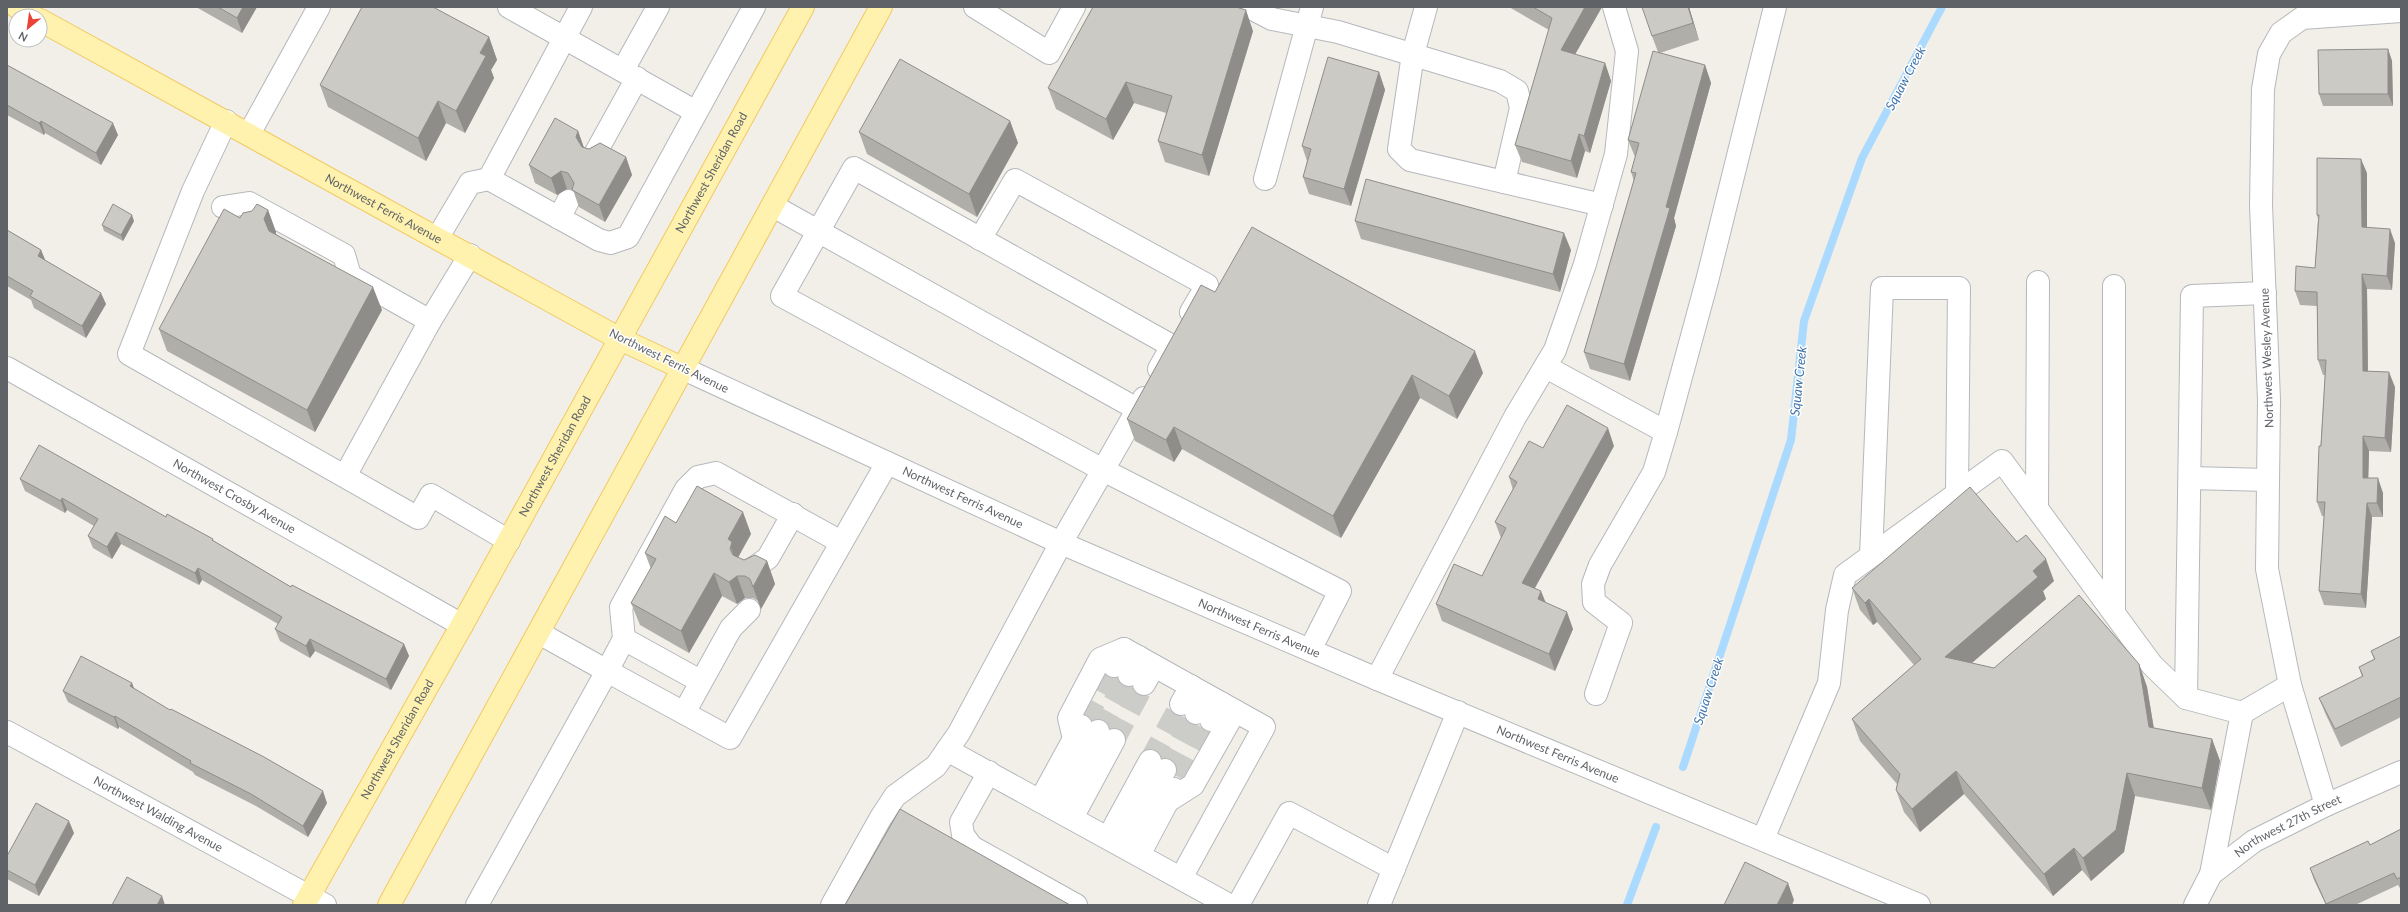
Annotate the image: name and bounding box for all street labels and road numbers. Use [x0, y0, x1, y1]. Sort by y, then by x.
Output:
street label: Northwest Sheridan Road [672, 110, 750, 235]
street label: Northwest Ferris Avenue [323, 170, 445, 247]
street label: Northwest Wesley Avenue [2257, 288, 2276, 428]
street label: Northwest Ferris Avenue [607, 325, 731, 396]
street label: Northwest Sheridan Road [515, 393, 594, 519]
street label: Northwest Crosby Avenue [171, 455, 298, 537]
street label: Northwest Ferris Avenue [900, 463, 1026, 532]
street label: Northwest Ferris Avenue [1196, 595, 1323, 661]
street label: Northwest Sheridan Road [357, 677, 437, 802]
street label: Northwest Ferris Avenue [1494, 722, 1621, 786]
street label: Northwest Walding Avenue [91, 773, 226, 855]
street label: Northwest 27th Street [2231, 791, 2344, 860]

